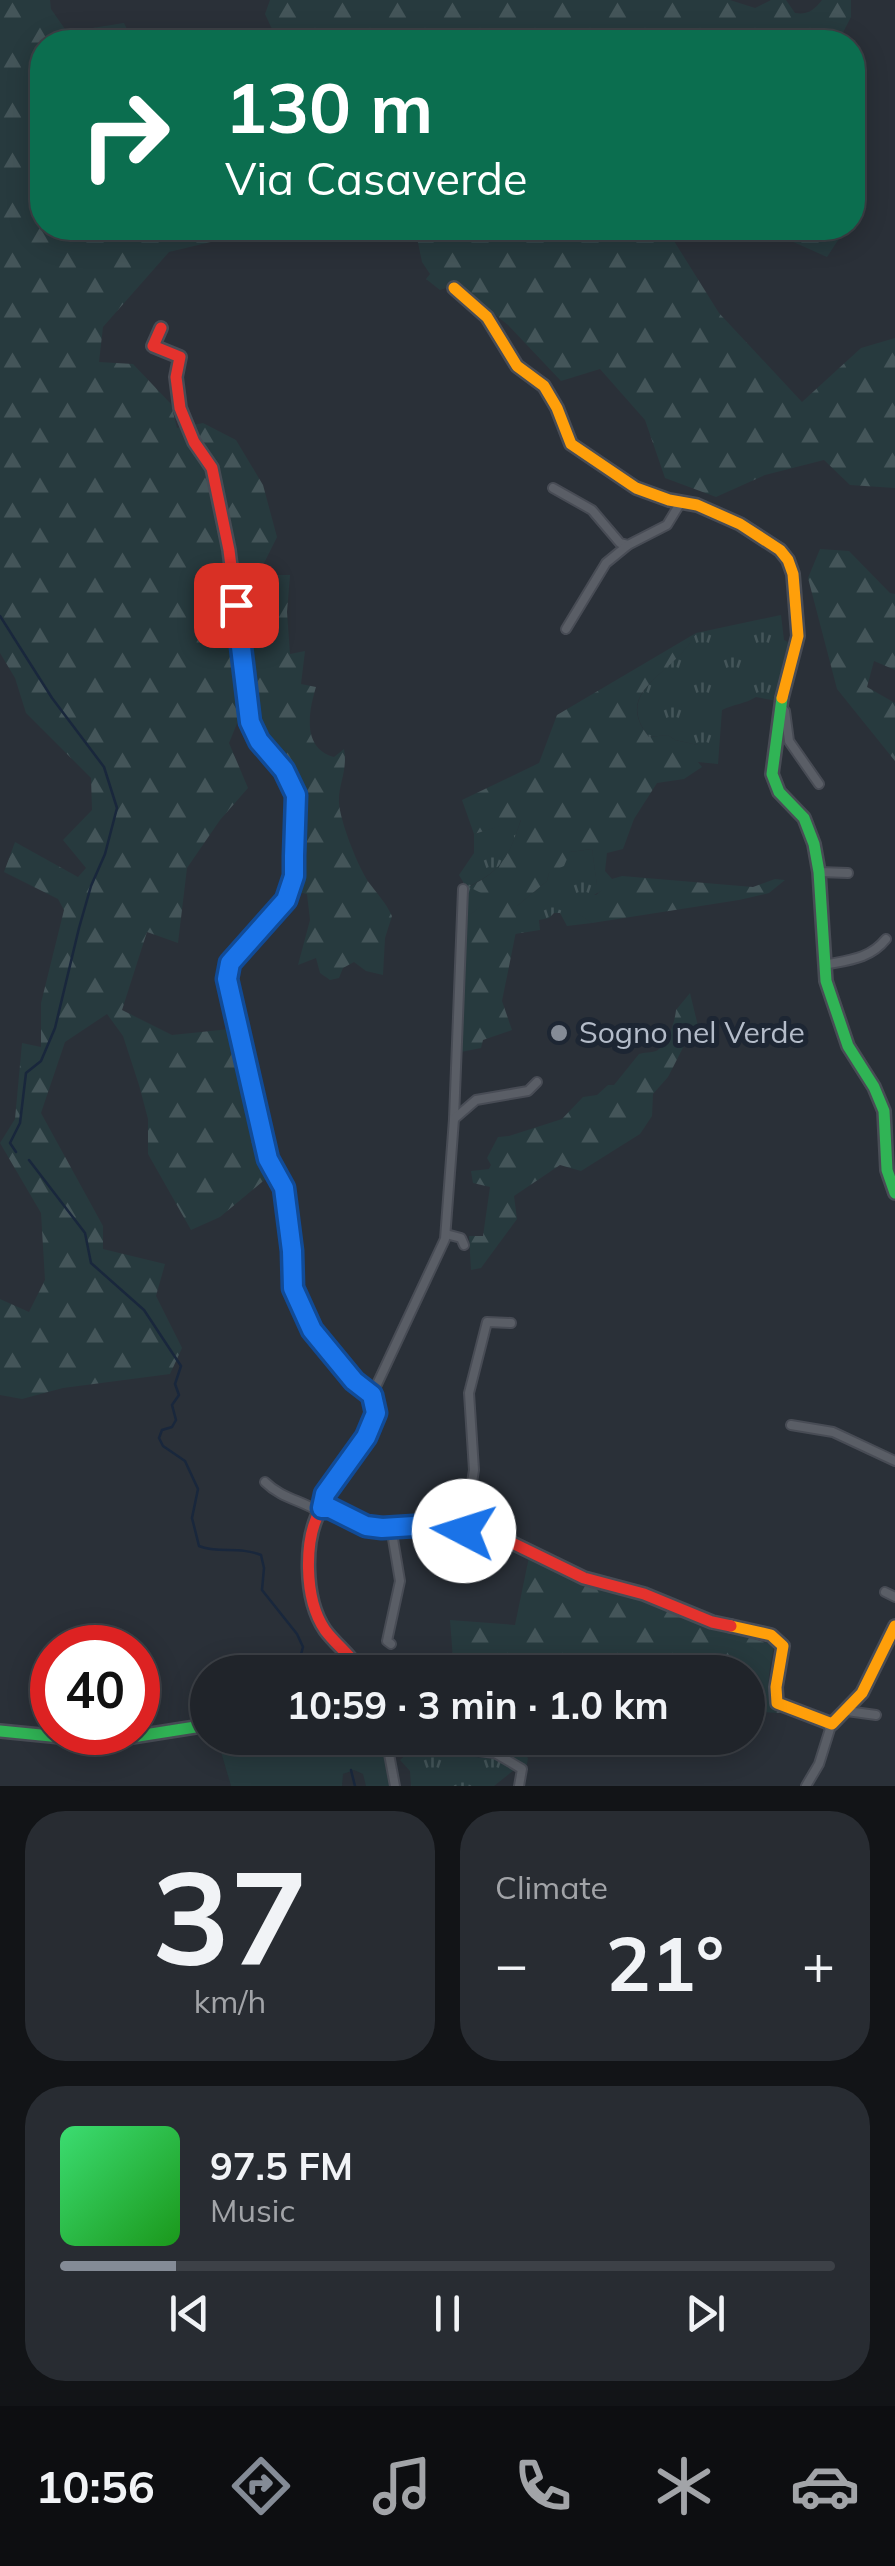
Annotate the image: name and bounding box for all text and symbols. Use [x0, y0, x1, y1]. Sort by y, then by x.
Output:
text: 130 m [225, 63, 433, 151]
icon: right [60, 70, 190, 200]
text: Via Casaverde [225, 150, 528, 206]
pin [194, 563, 279, 648]
icon: arrive [209, 578, 264, 633]
place label: Sogno nel Verde [579, 1013, 805, 1051]
marker: Sogno nel Verde [548, 1022, 570, 1044]
position arrow [412, 1479, 516, 1583]
speed limit sign: 40 [30, 1625, 160, 1755]
text: 10:59 · 3 min · 1.0 km [286, 1681, 669, 1729]
text: 37 [152, 1834, 308, 1998]
text: Climate [495, 1867, 608, 1907]
text: 21° [606, 1916, 724, 2010]
text: − [495, 1929, 528, 1998]
text: + [802, 1929, 835, 1998]
text: km/h [194, 1981, 266, 2021]
text: 97.5 FM [210, 2142, 353, 2190]
text: Music [210, 2190, 295, 2230]
icon: previous [162, 2286, 217, 2341]
icon: pause [420, 2286, 475, 2341]
icon: next [678, 2286, 733, 2341]
icon: directions [226, 2451, 296, 2521]
icon: music [367, 2451, 437, 2521]
icon: phone [508, 2451, 578, 2521]
icon: climate [649, 2451, 719, 2521]
icon: car [790, 2451, 860, 2521]
text: 10:56 [35, 2458, 155, 2514]

